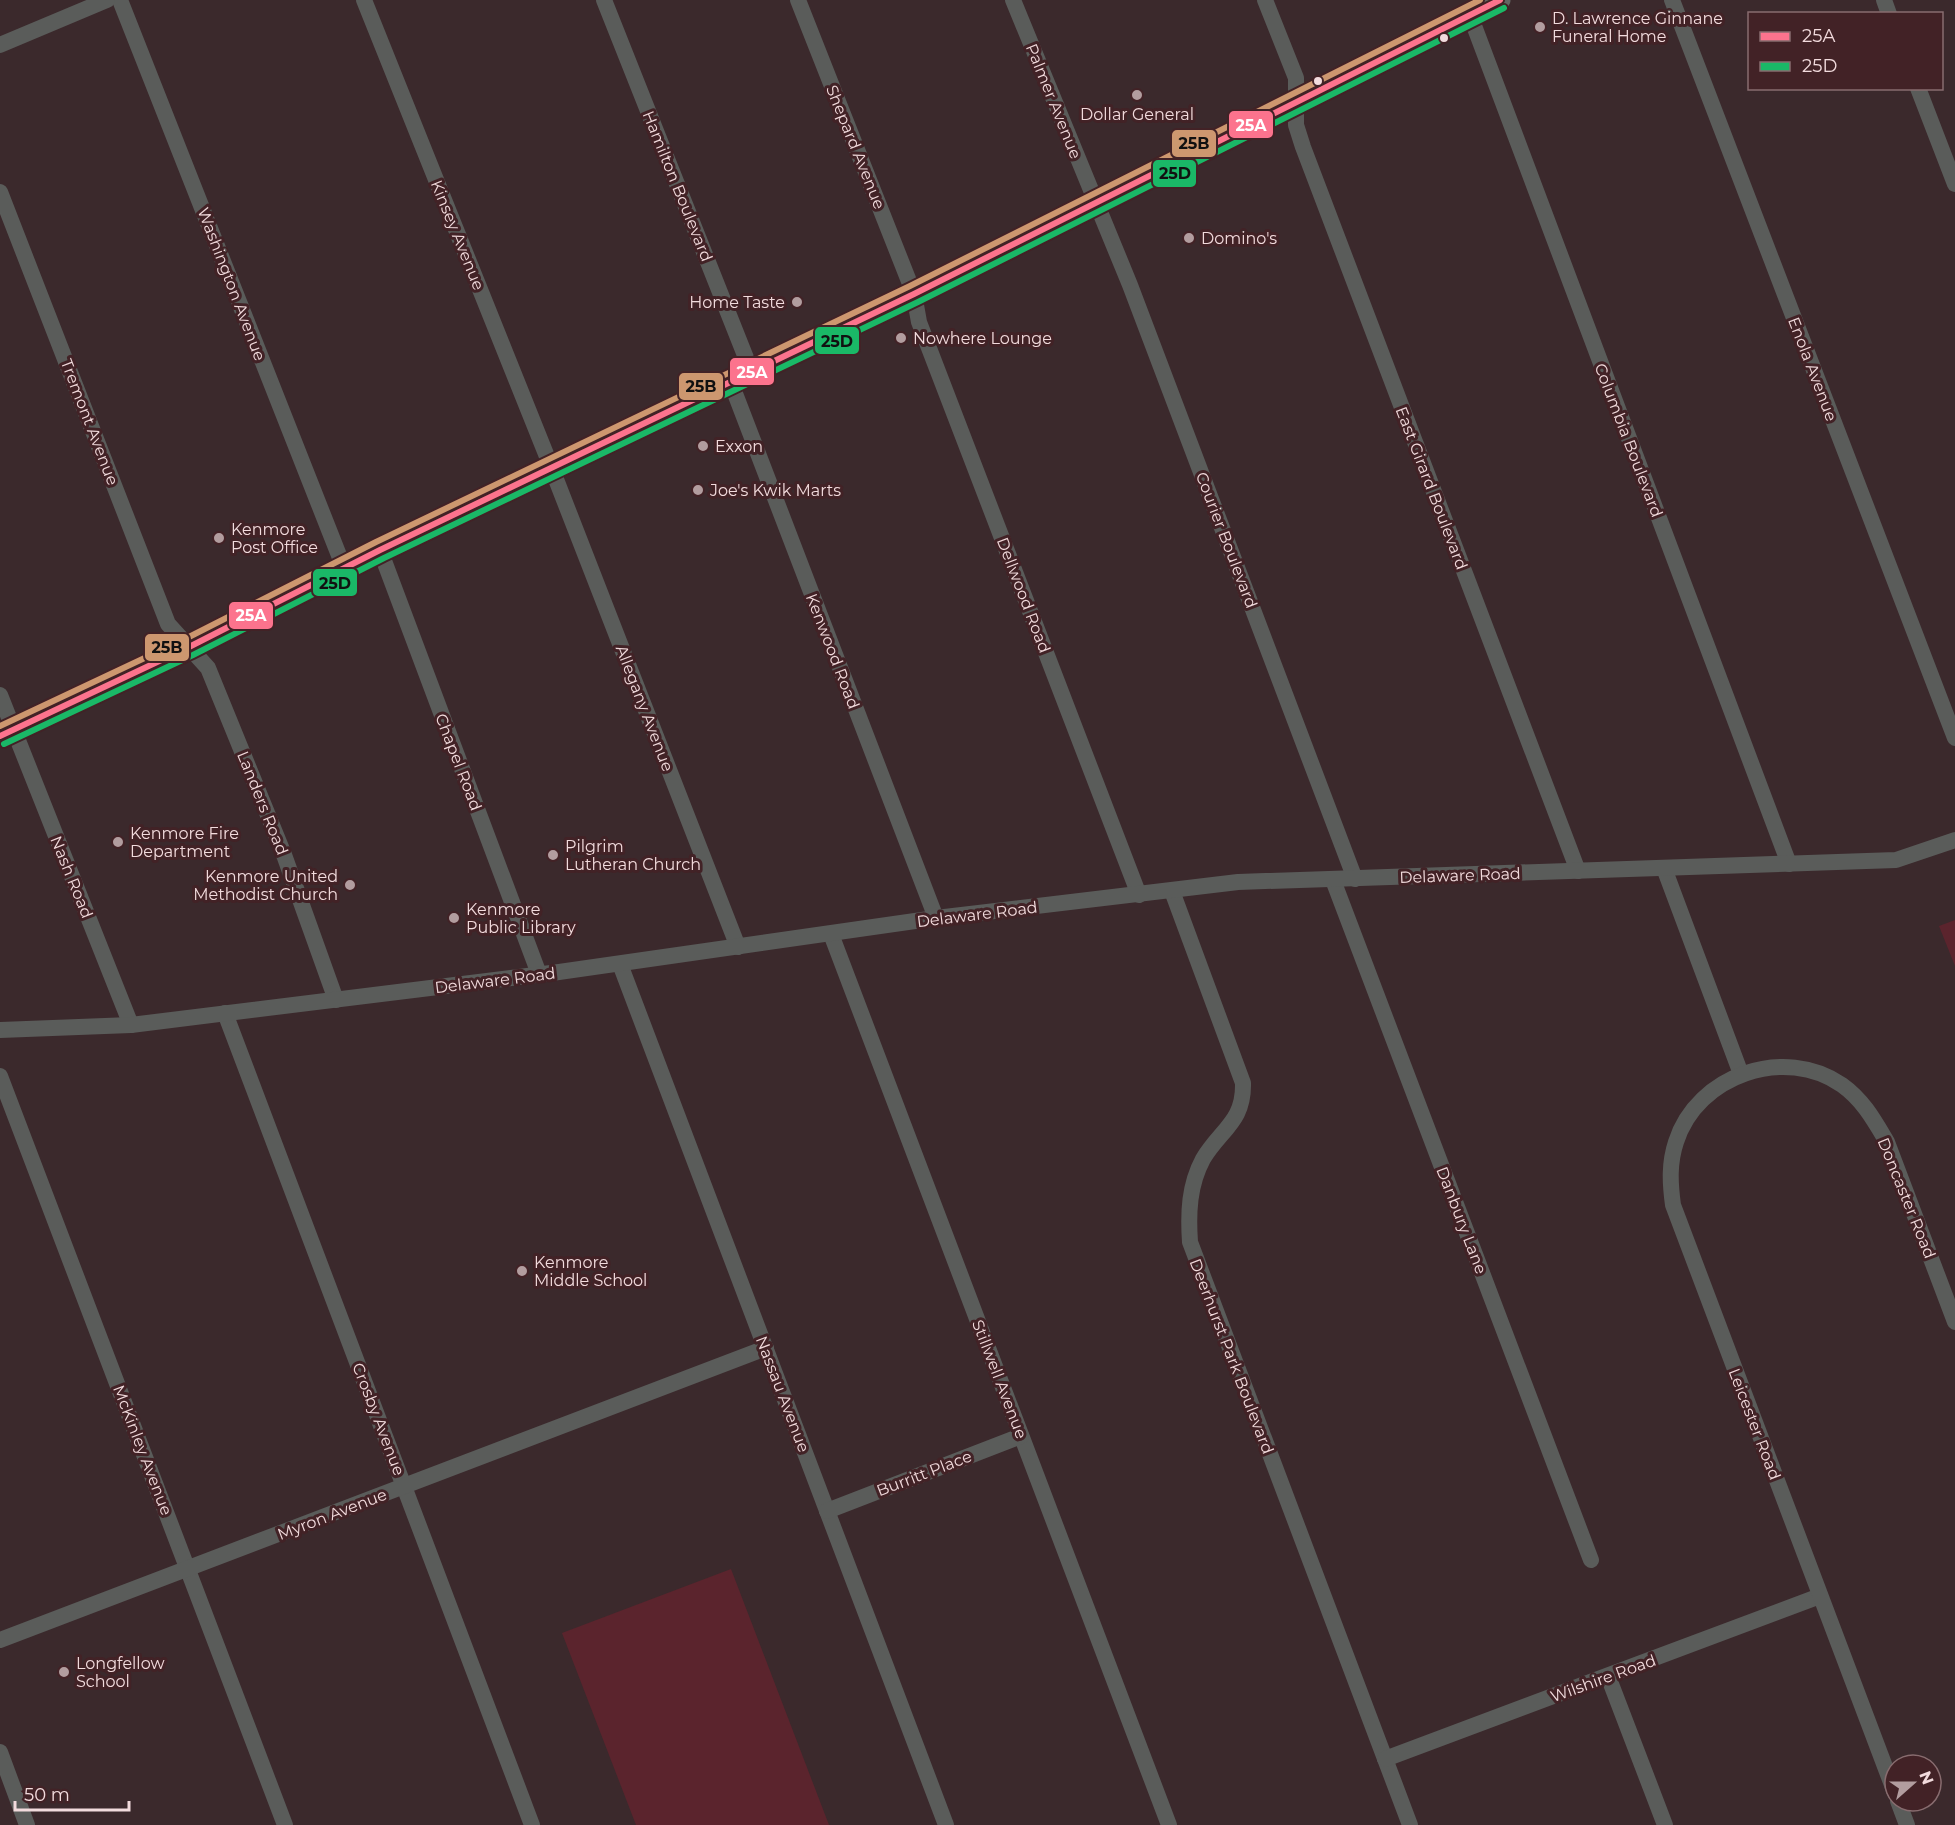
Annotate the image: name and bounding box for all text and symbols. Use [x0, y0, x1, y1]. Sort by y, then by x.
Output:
place label: D. Lawrence Ginnane Funeral Home [1552, 9, 1723, 46]
legend [1748, 12, 1943, 90]
marker: D. Lawrence Ginnane Funeral Home [1533, 20, 1547, 34]
text: 25A [1802, 25, 1835, 47]
unlabelled marker [1438, 32, 1450, 44]
street label: Palmer Avenue [1022, 41, 1085, 162]
text: 25D [1802, 55, 1837, 77]
unlabelled marker [1312, 75, 1324, 87]
street label: Shepard Avenue [822, 82, 889, 212]
marker: Dollar General [1130, 88, 1144, 102]
place label: Dollar General [1080, 105, 1194, 124]
street label: Hamilton Boulevard [639, 108, 716, 264]
line badge: 25A [1228, 110, 1274, 139]
text: 25A [1235, 116, 1267, 135]
line badge: 25B [1171, 129, 1217, 158]
text: 25B [1178, 134, 1210, 153]
line badge: 25D [1152, 159, 1197, 188]
text: 25D [1159, 164, 1191, 183]
street label: Kinsey Avenue [427, 177, 488, 293]
street label: Washington Avenue [194, 205, 270, 364]
place label: Domino's [1201, 229, 1277, 248]
marker: Domino's [1182, 231, 1196, 245]
place label: Home Taste [689, 293, 785, 312]
marker: Home Taste [790, 295, 804, 309]
street label: Enola Avenue [1784, 314, 1841, 424]
line badge: 25D [814, 326, 860, 355]
place label: Nowhere Lounge [913, 329, 1052, 348]
marker: Nowhere Lounge [894, 331, 908, 345]
text: 25D [821, 332, 853, 351]
street label: Tremont Avenue [57, 356, 122, 488]
line badge: 25A [729, 357, 775, 386]
street label: Columbia Boulevard [1590, 361, 1667, 520]
text: 25A [736, 363, 768, 382]
line badge: 25B [678, 372, 724, 401]
text: 25B [685, 377, 717, 396]
street label: East Girard Boulevard [1392, 404, 1471, 572]
place label: Exxon [715, 437, 763, 456]
marker: Exxon [696, 439, 710, 453]
street label: Courier Boulevard [1192, 469, 1261, 611]
place label: Joe's Kwik Marts [709, 481, 841, 500]
marker: Joe's Kwik Marts [691, 483, 705, 497]
place label: Kenmore Post Office [231, 520, 318, 557]
marker: Kenmore Post Office [212, 531, 226, 545]
street label: Dellwood Road [993, 535, 1054, 656]
line badge: 25D [312, 568, 358, 597]
text: 25D [319, 574, 351, 593]
street label: Kenwood Road [802, 591, 863, 712]
line badge: 25A [228, 601, 274, 630]
text: 25A [235, 606, 267, 625]
line badge: 25B [144, 633, 190, 662]
text: 25B [151, 638, 183, 657]
street label: Allegany Avenue [612, 642, 677, 774]
street label: Chapel Road [431, 711, 486, 813]
street label: Landers Road [233, 748, 292, 858]
place label: Kenmore Fire Department [130, 824, 239, 861]
street label: Nash Road [46, 833, 97, 921]
marker: Kenmore Fire Department [111, 835, 125, 849]
place label: Pilgrim Lutheran Church [565, 837, 701, 874]
marker: Pilgrim Lutheran Church [546, 848, 560, 862]
street label: Delaware Road [1399, 864, 1521, 887]
place label: Kenmore United Methodist Church [193, 867, 338, 904]
marker: Kenmore United Methodist Church [343, 878, 357, 892]
street label: Delaware Road [916, 898, 1039, 931]
place label: Kenmore Public Library [466, 900, 576, 937]
marker: Kenmore Public Library [447, 911, 461, 925]
street label: Delaware Road [434, 964, 557, 997]
street label: Doncaster Road [1874, 1135, 1939, 1261]
street label: Danbury Lane [1432, 1164, 1491, 1277]
place label: Kenmore Middle School [534, 1253, 647, 1290]
street label: Deerhurst Park Boulevard [1185, 1256, 1278, 1456]
marker: Kenmore Middle School [515, 1264, 529, 1278]
street label: Stillwell Avenue [968, 1317, 1031, 1441]
street label: Nassau Avenue [752, 1333, 813, 1455]
street label: Crosby Avenue [348, 1360, 409, 1478]
street label: Leicester Road [1725, 1366, 1785, 1483]
street label: McKinley Avenue [109, 1382, 176, 1518]
street label: Burritt Place [874, 1447, 974, 1500]
street label: Myron Avenue [275, 1485, 390, 1544]
street label: Wilshire Road [1548, 1651, 1659, 1706]
place label: Longfellow School [76, 1654, 165, 1691]
marker: Longfellow School [57, 1665, 71, 1679]
north arrow [1883, 1753, 1943, 1813]
text: N [1915, 1768, 1938, 1787]
scale bar [15, 1774, 129, 1812]
text: 50 m [24, 1784, 70, 1806]

